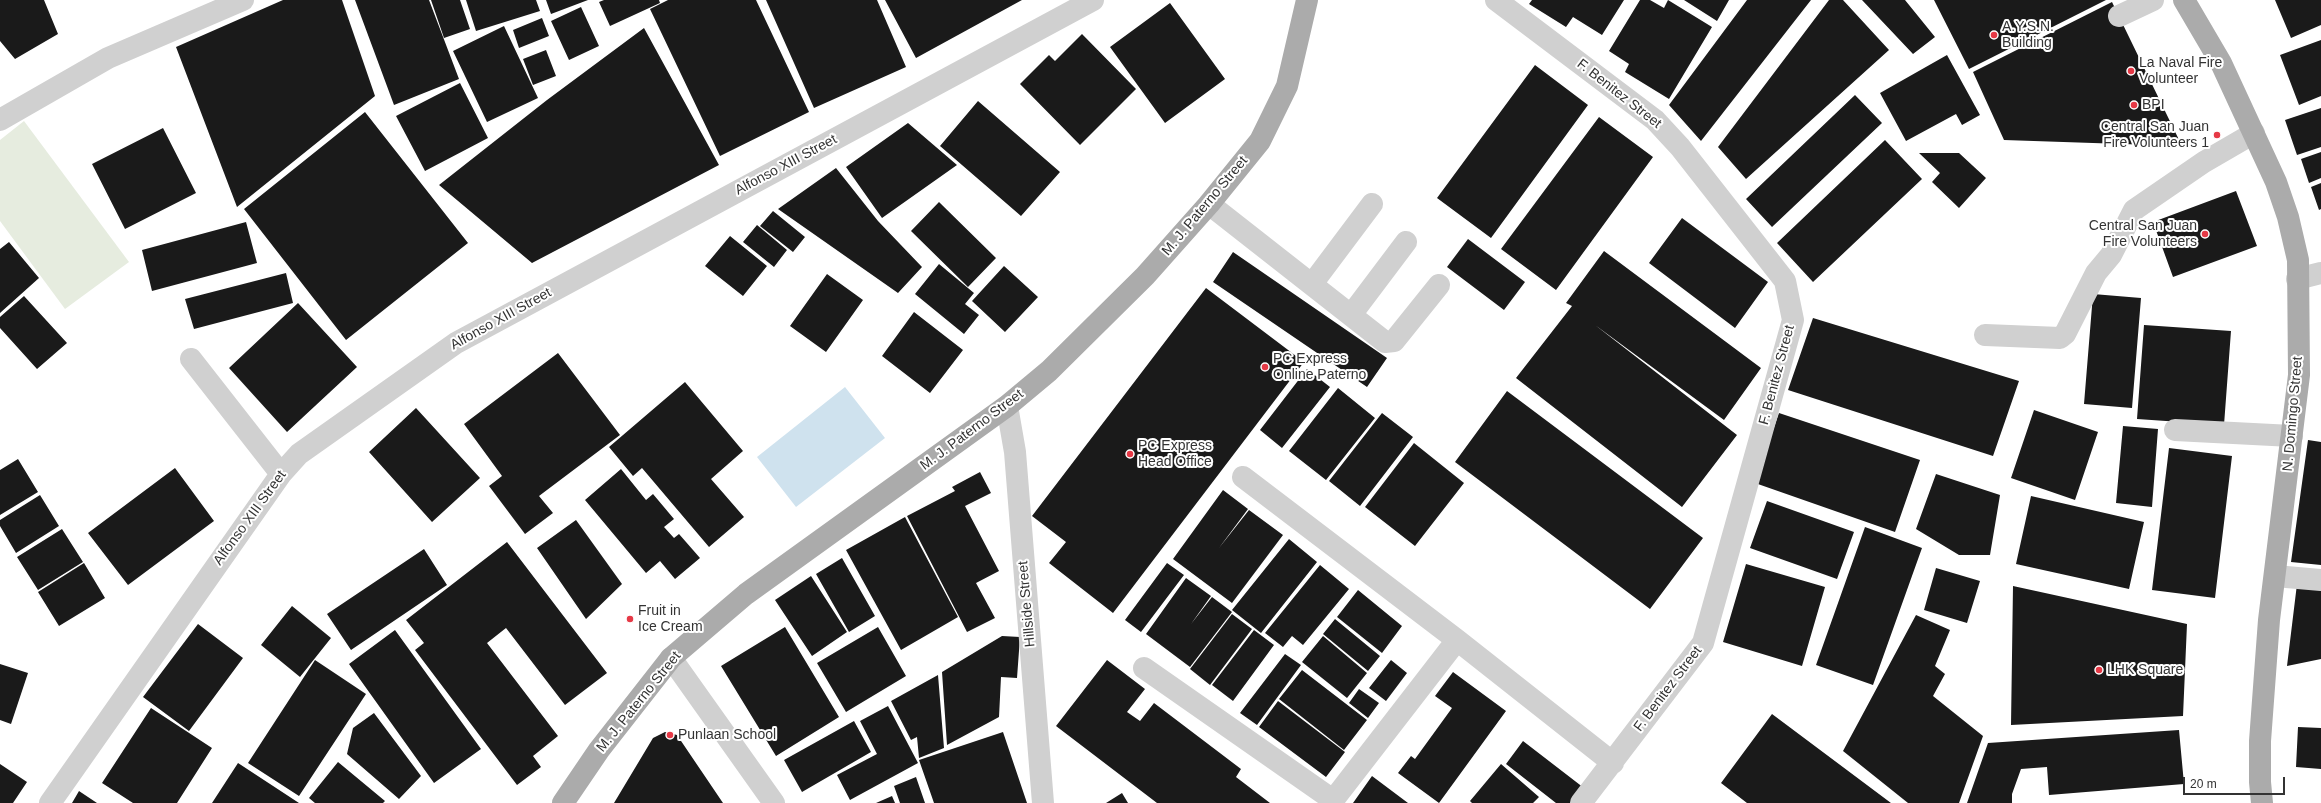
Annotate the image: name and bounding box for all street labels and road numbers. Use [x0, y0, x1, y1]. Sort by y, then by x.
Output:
street label: F. Benitez Street [1573, 56, 1665, 132]
street label: Alfonso XIII Street [732, 131, 840, 199]
street label: M. J. Paterno Street [1159, 153, 1251, 259]
street label: Alfonso XIII Street [448, 284, 554, 354]
street label: F. Benitez Street [1756, 323, 1798, 427]
street label: N. Domingo Street [2280, 356, 2306, 472]
street label: M. J. Paterno Street [917, 386, 1027, 474]
street label: Alfonso XIII Street [210, 467, 290, 569]
street label: Hillside Street [1015, 560, 1039, 648]
street label: F. Benitez Street [1630, 643, 1706, 735]
street label: M. J. Paterno Street [593, 648, 685, 756]

